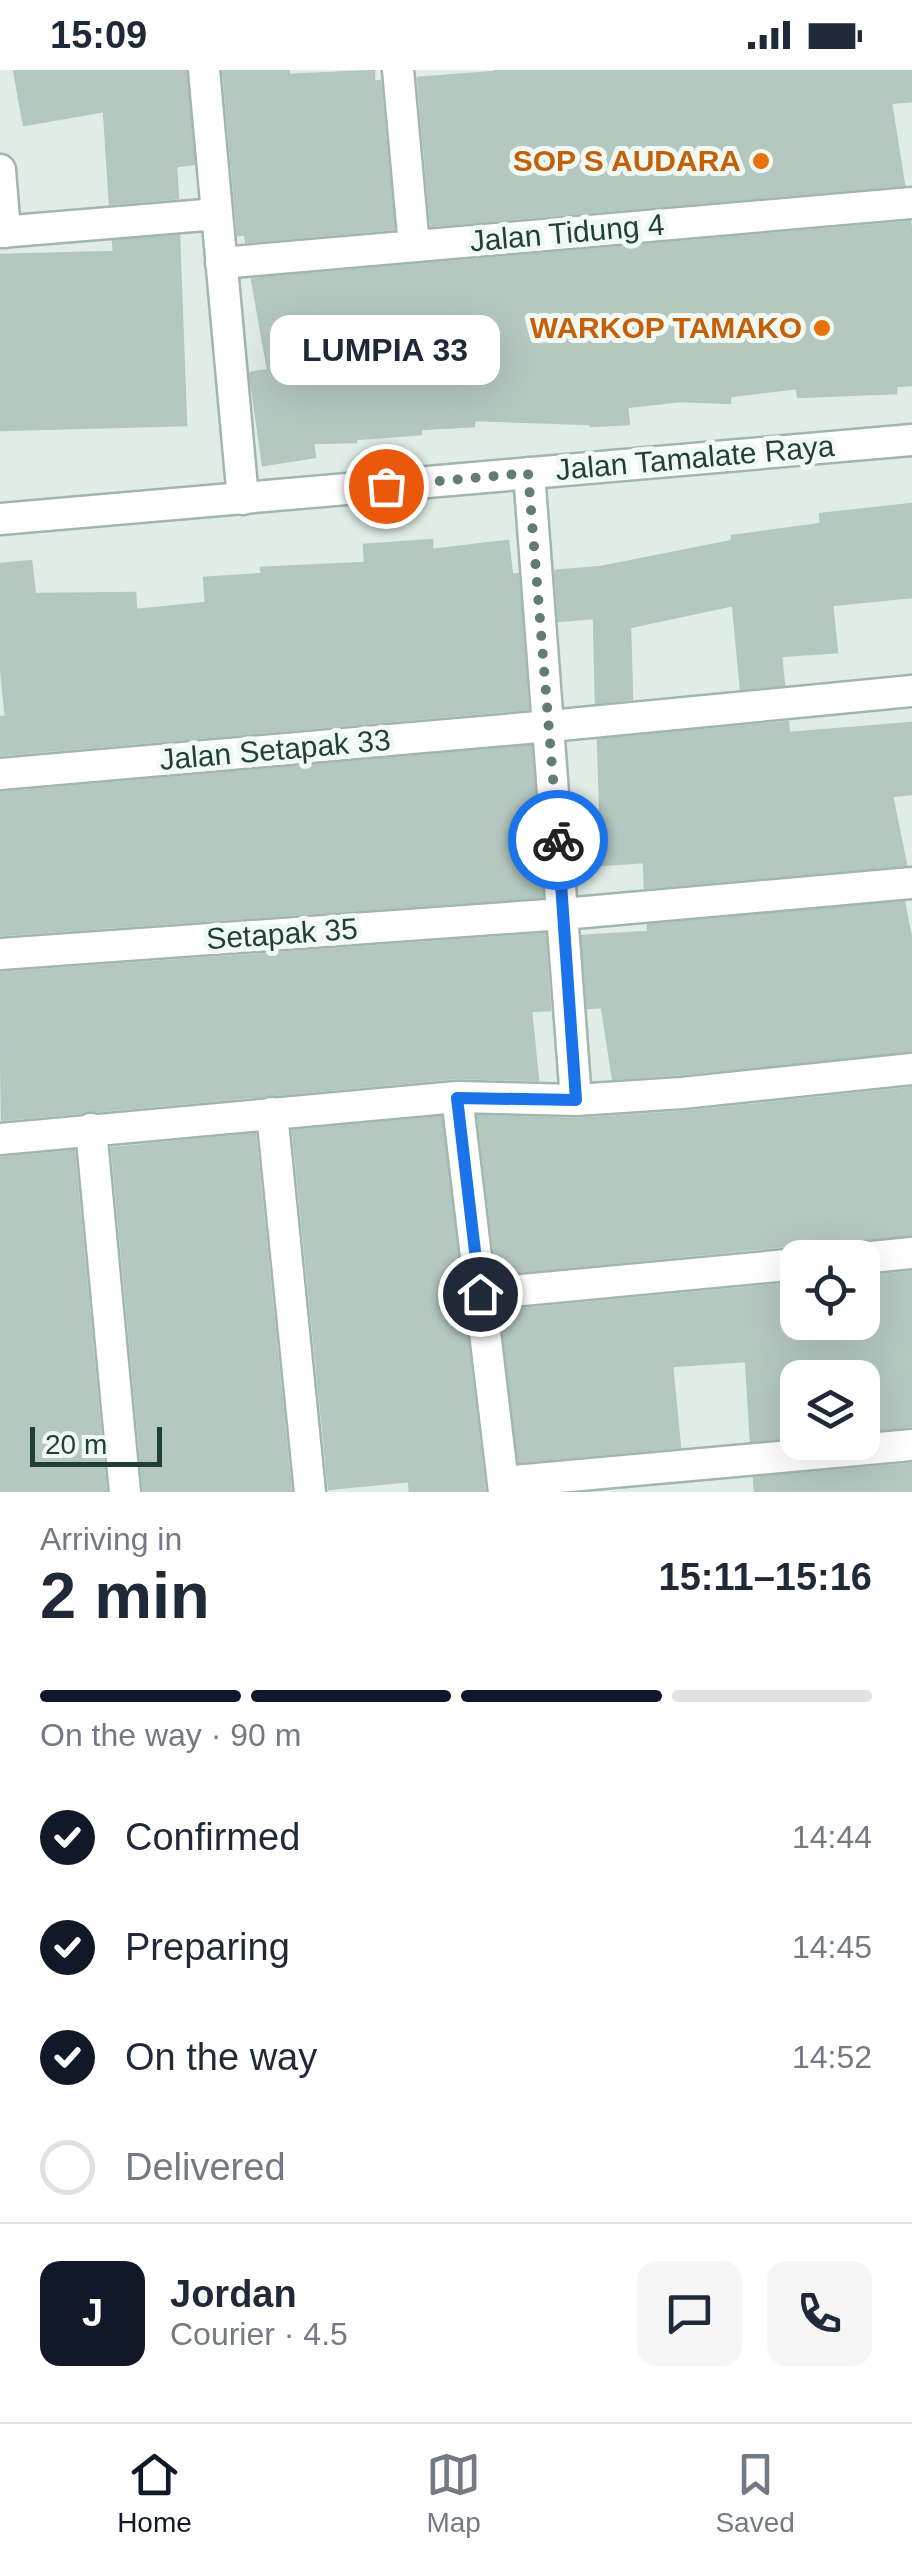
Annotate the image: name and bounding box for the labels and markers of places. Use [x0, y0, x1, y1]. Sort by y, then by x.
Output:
place label: SOP S AUDARA [513, 144, 741, 177]
marker: SOP S AUDARA [750, 150, 772, 172]
place label: WARKOP TAMAKO [530, 311, 802, 344]
callout: LUMPIA 33 [271, 316, 501, 386]
marker: WARKOP TAMAKO [811, 317, 833, 339]
pin [344, 444, 429, 529]
pin [438, 1252, 523, 1337]

